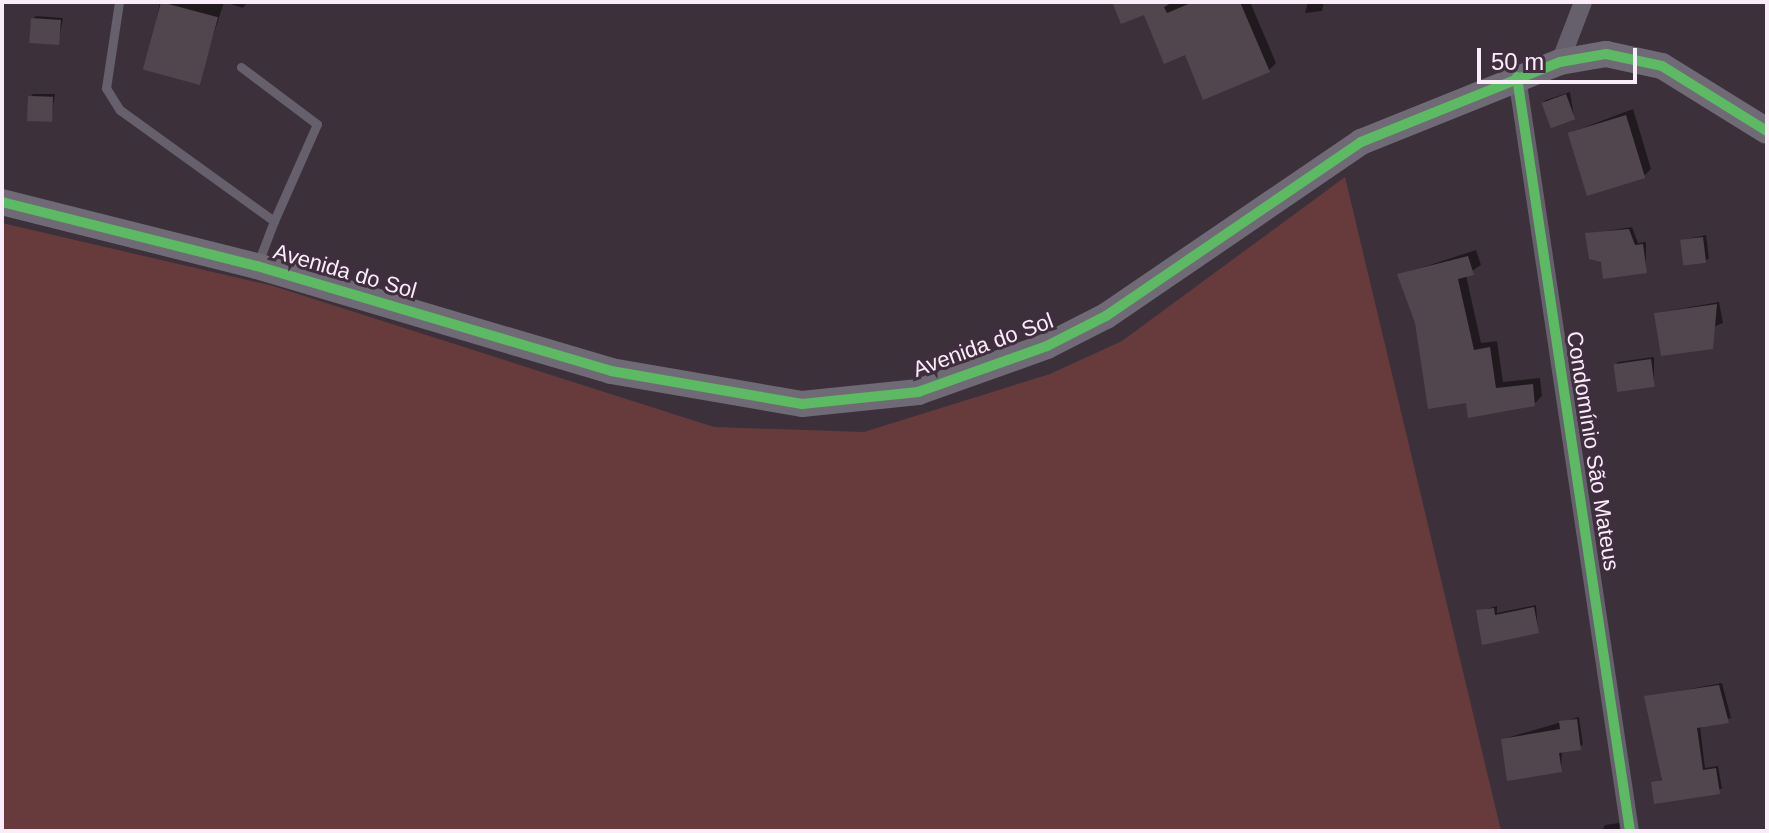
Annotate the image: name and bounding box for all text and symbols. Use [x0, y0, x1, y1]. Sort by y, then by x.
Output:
scale bar [1481, 32, 1641, 82]
text: 50 m [1491, 48, 1544, 75]
street label: Avenida do Sol [270, 238, 420, 304]
street label: Avenida do Sol [909, 307, 1057, 383]
street label: Condomínio São Mateus [1561, 329, 1625, 573]

